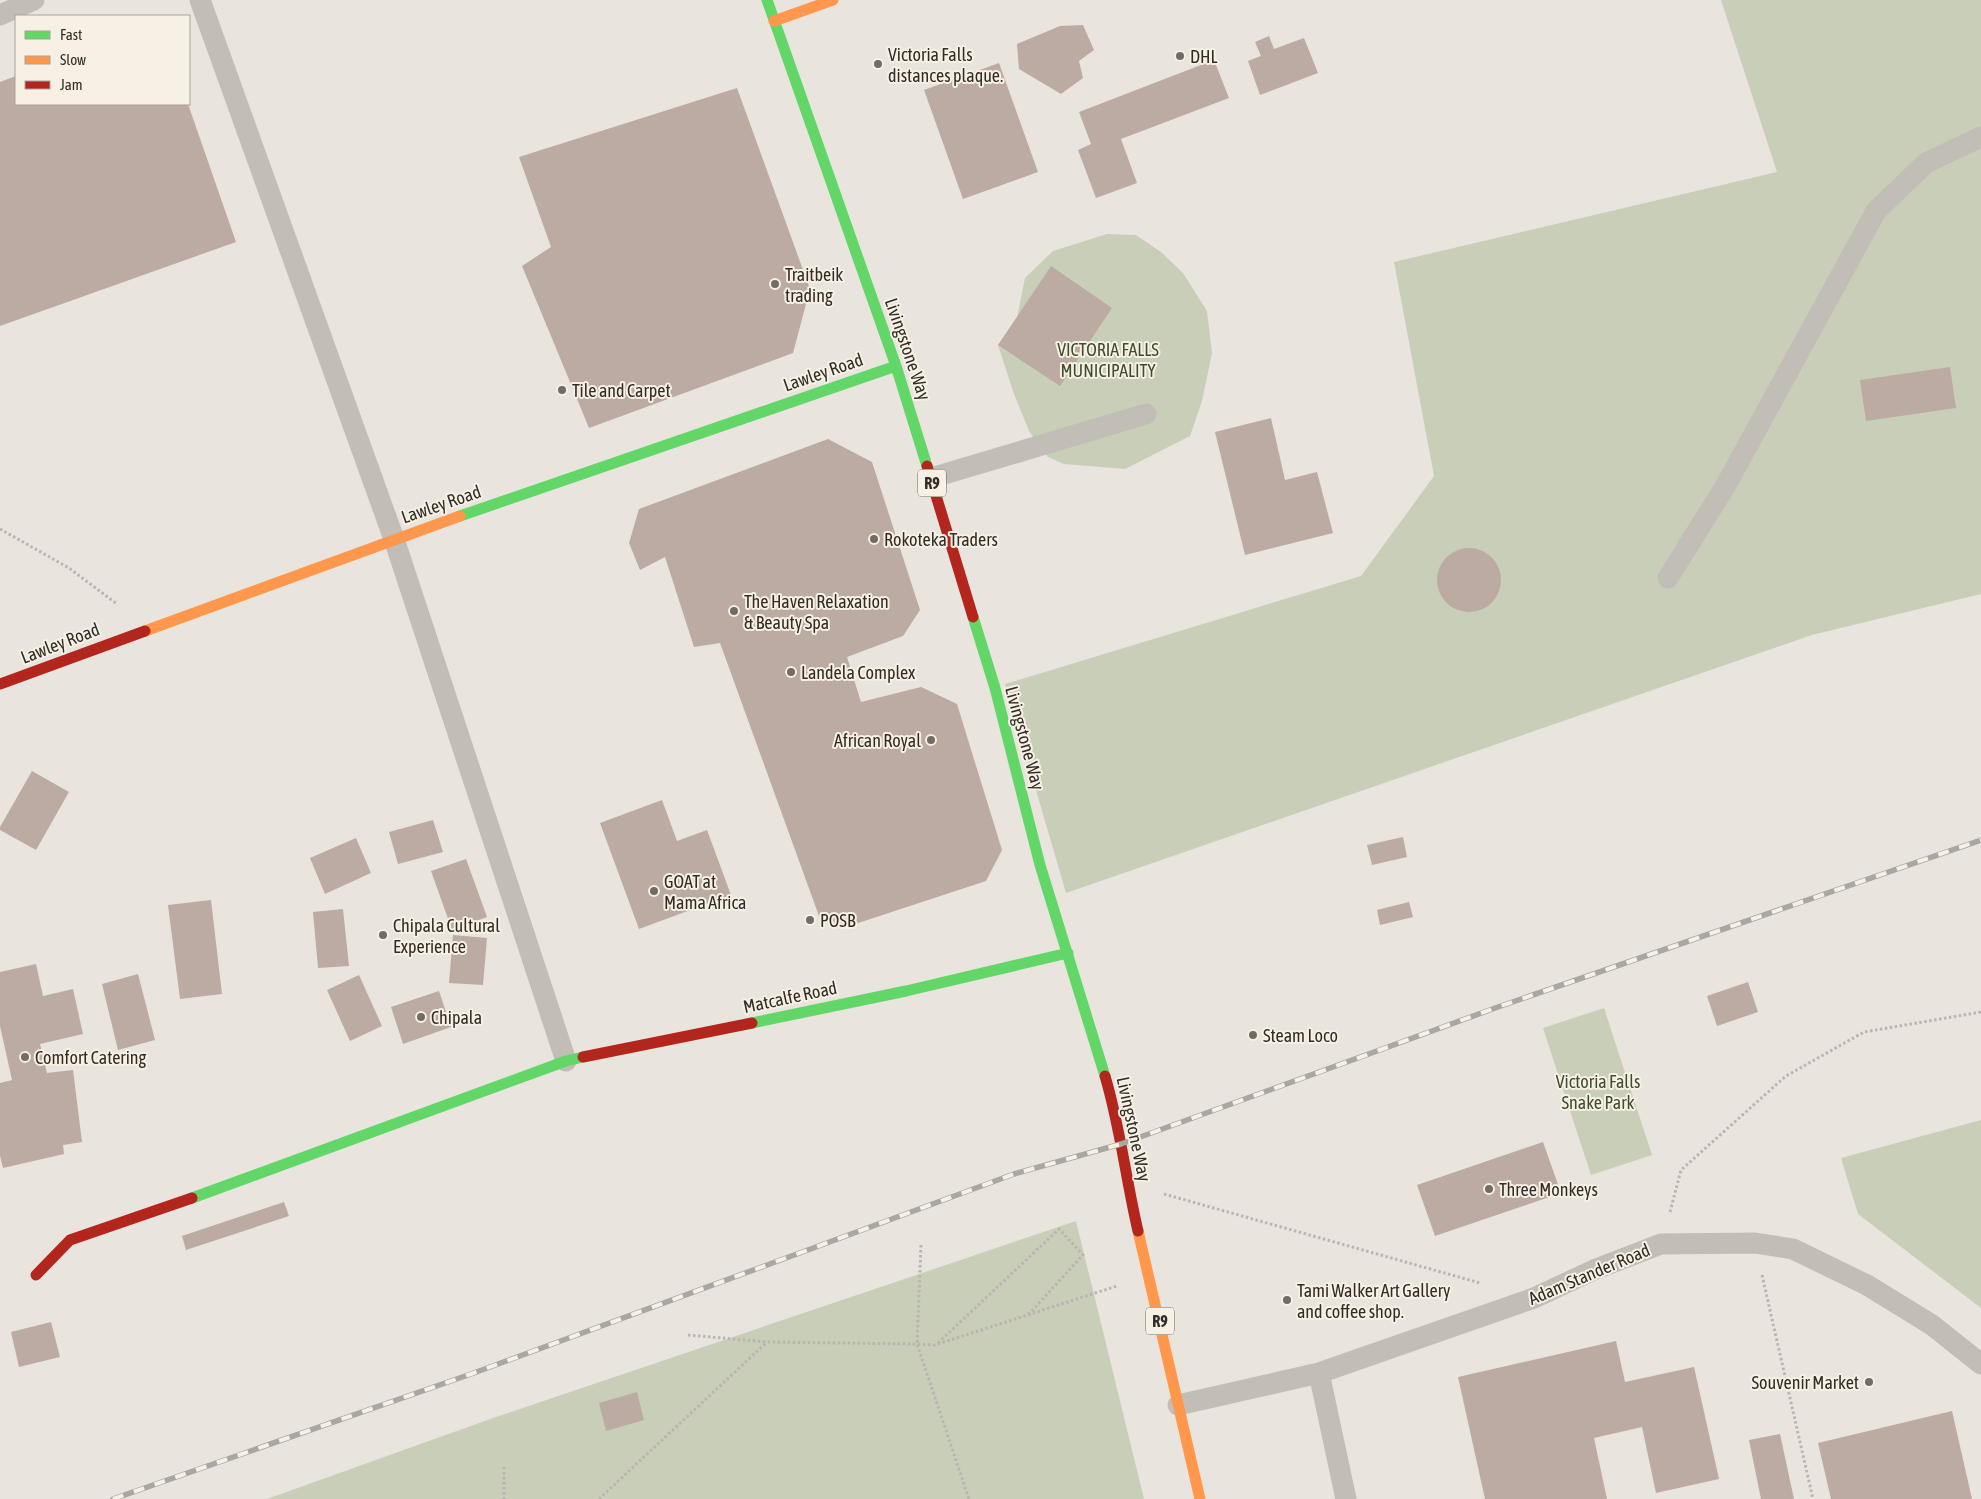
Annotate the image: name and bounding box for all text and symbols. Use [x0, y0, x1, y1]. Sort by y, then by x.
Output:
legend [15, 15, 190, 105]
text: Fast [60, 26, 82, 43]
place label: Victoria Falls distances plaque. [888, 44, 1003, 86]
place label: DHL [1190, 46, 1218, 67]
marker: DHL [1174, 50, 1186, 62]
text: Slow [60, 51, 86, 68]
marker: Victoria Falls distances plaque. [872, 58, 884, 70]
text: Jam [60, 76, 83, 93]
place label: Traitbeik trading [785, 264, 843, 306]
marker: Traitbeik trading [769, 278, 781, 290]
street label: Livingstone Way [881, 295, 935, 403]
park label: VICTORIA FALLS MUNICIPALITY [1057, 339, 1159, 381]
street label: Lawley Road [780, 349, 866, 395]
place label: Tile and Carpet [572, 380, 671, 401]
marker: Tile and Carpet [556, 384, 568, 396]
road number: R9 [918, 469, 946, 496]
street label: Lawley Road [398, 481, 484, 527]
place label: Rokoteka Traders [884, 529, 998, 550]
marker: Rokoteka Traders [868, 533, 880, 545]
place label: The Haven Relaxation & Beauty Spa [744, 591, 889, 633]
marker: The Haven Relaxation & Beauty Spa [728, 605, 740, 617]
street label: Lawley Road [18, 618, 102, 668]
place label: Landela Complex [801, 662, 915, 683]
marker: Landela Complex [785, 666, 797, 678]
street label: Livingstone Way [1001, 684, 1049, 792]
place label: African Royal [834, 730, 921, 751]
marker: African Royal [925, 734, 937, 746]
place label: GOAT at Mama Africa [664, 871, 747, 913]
marker: GOAT at Mama Africa [648, 885, 660, 897]
place label: POSB [820, 910, 856, 931]
marker: POSB [804, 914, 816, 926]
place label: Chipala Cultural Experience [393, 915, 500, 957]
marker: Chipala Cultural Experience [377, 929, 389, 941]
street label: Matcalfe Road [741, 977, 839, 1017]
place label: Chipala [431, 1007, 482, 1028]
marker: Chipala [415, 1011, 427, 1023]
place label: Steam Loco [1263, 1025, 1338, 1046]
marker: Steam Loco [1247, 1029, 1259, 1041]
place label: Comfort Catering [35, 1047, 147, 1068]
marker: Comfort Catering [19, 1051, 31, 1063]
park label: Victoria Falls Snake Park [1556, 1071, 1640, 1113]
street label: Livingstone Way [1113, 1075, 1155, 1183]
place label: Three Monkeys [1499, 1179, 1598, 1200]
marker: Three Monkeys [1483, 1183, 1495, 1195]
street label: Adam Stander Road [1525, 1239, 1653, 1309]
place label: Tami Walker Art Gallery and coffee shop. [1297, 1280, 1451, 1322]
marker: Tami Walker Art Gallery and coffee shop. [1281, 1294, 1293, 1306]
road number: R9 [1146, 1308, 1174, 1334]
place label: Souvenir Market [1752, 1372, 1859, 1393]
marker: Souvenir Market [1863, 1376, 1875, 1388]

